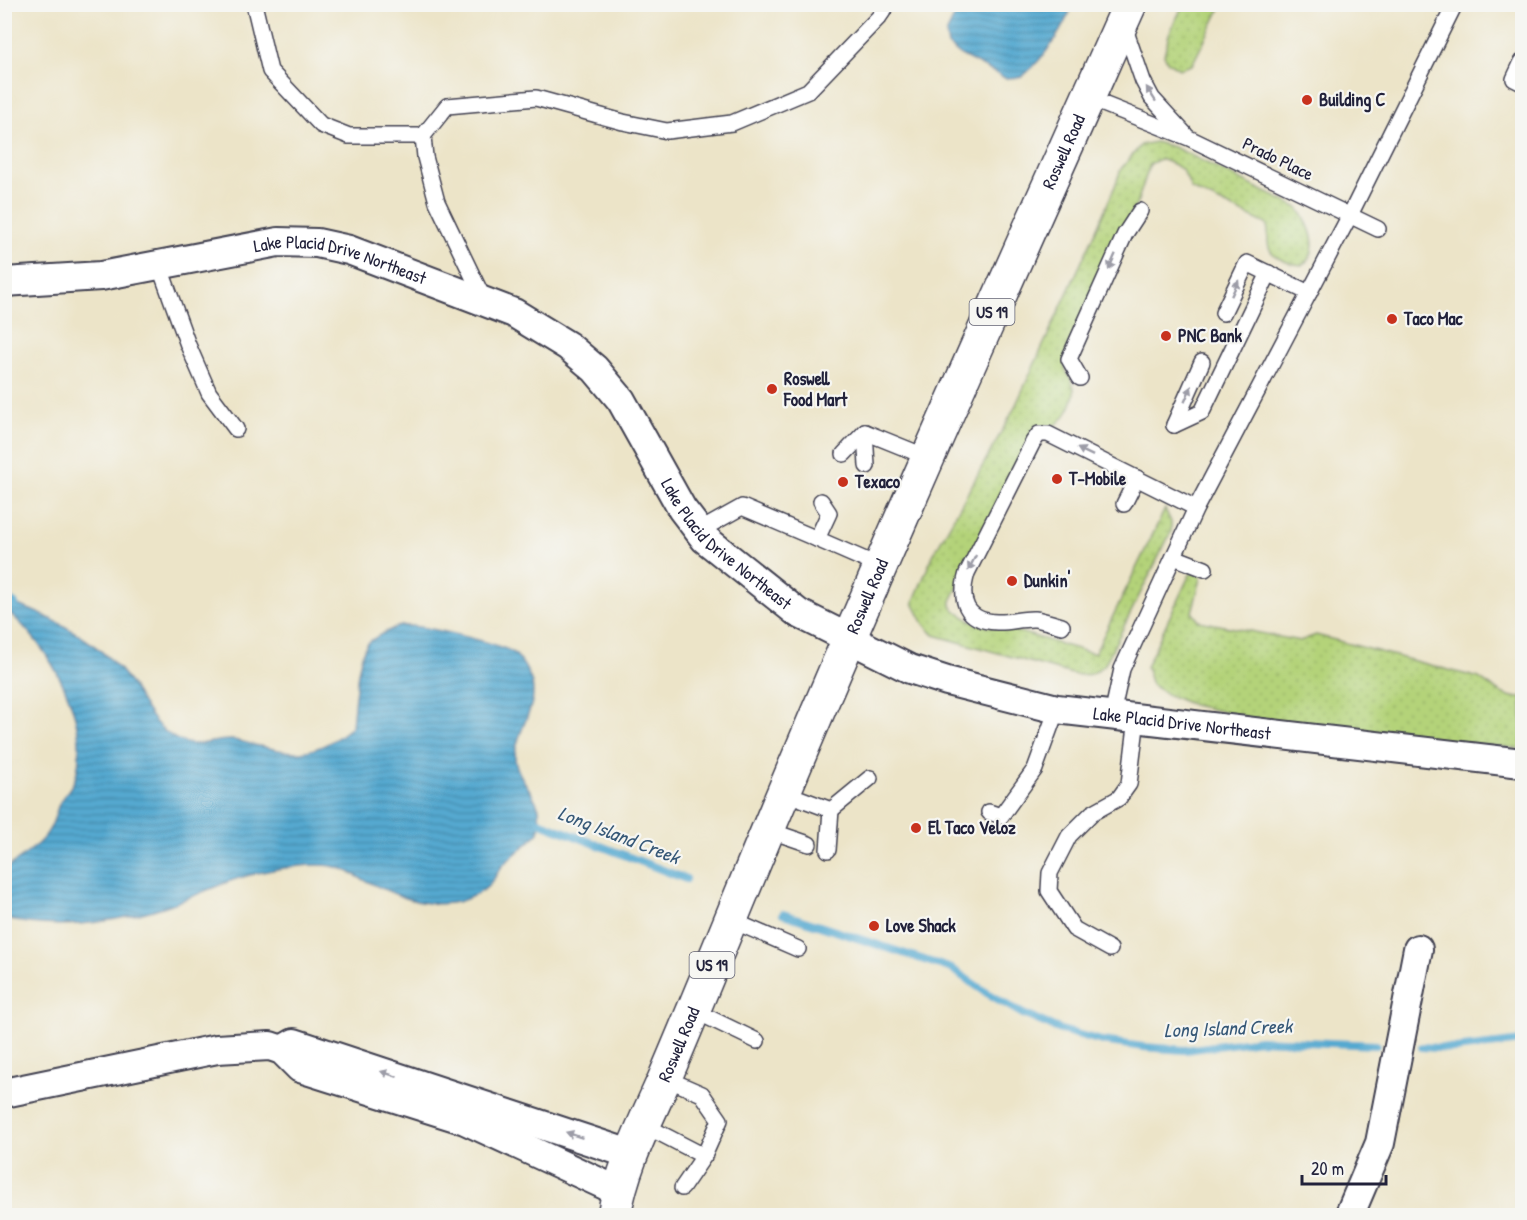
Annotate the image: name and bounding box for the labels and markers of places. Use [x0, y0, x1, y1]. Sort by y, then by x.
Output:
place label: Building C [1319, 87, 1385, 113]
marker: Building C [1300, 93, 1314, 107]
place label: Taco Mac [1403, 306, 1464, 331]
marker: Taco Mac [1385, 312, 1399, 326]
place label: PNC Bank [1178, 323, 1243, 348]
marker: PNC Bank [1159, 329, 1173, 343]
place label: Roswell Food Mart [783, 366, 848, 412]
marker: Roswell Food Mart [765, 382, 779, 396]
place label: T-Mobile [1068, 466, 1127, 491]
place label: Texaco [854, 469, 901, 494]
marker: T-Mobile [1050, 472, 1064, 486]
marker: Texaco [836, 475, 850, 489]
place label: Dunkin' [1024, 568, 1071, 593]
marker: Dunkin' [1005, 574, 1019, 588]
place label: El Taco Veloz [928, 815, 1016, 840]
marker: El Taco Veloz [909, 821, 923, 835]
place label: Love Shack [886, 913, 956, 938]
marker: Love Shack [867, 919, 881, 933]

